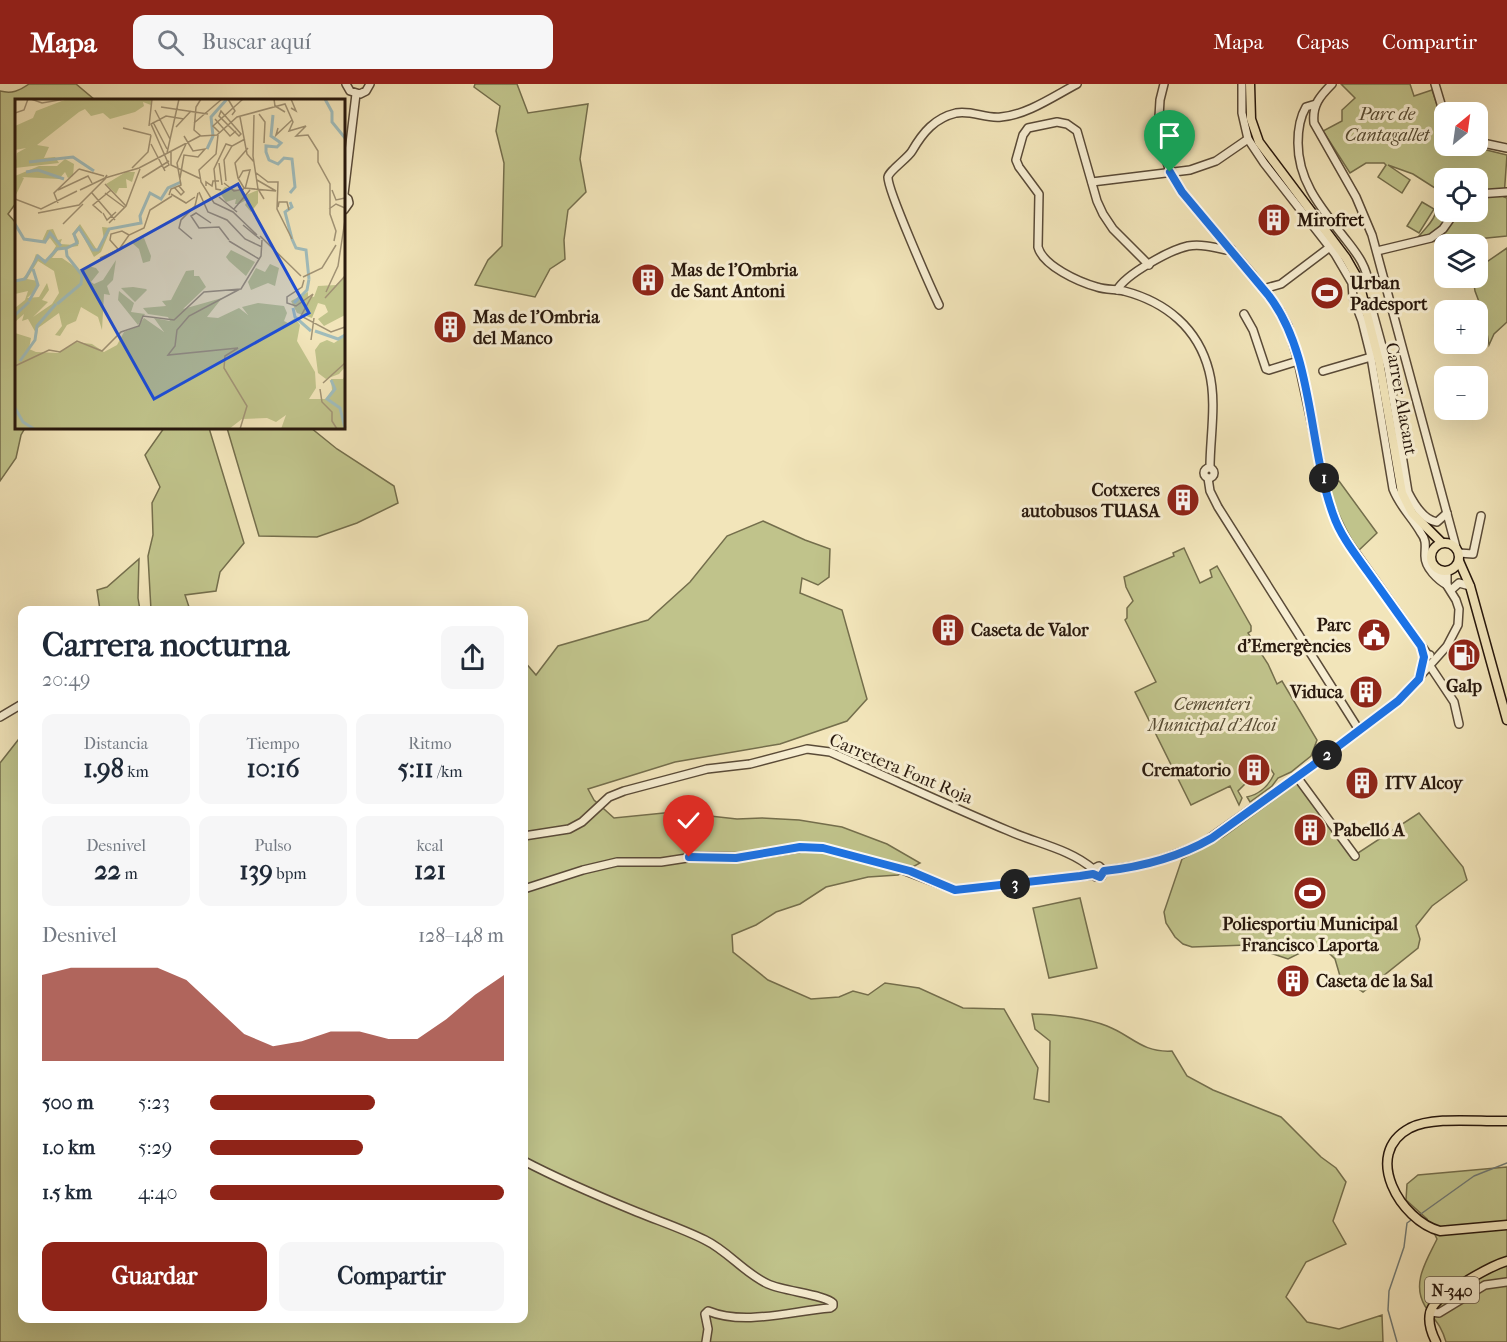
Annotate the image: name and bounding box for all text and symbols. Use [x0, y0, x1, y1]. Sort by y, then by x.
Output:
search box [133, 15, 553, 69]
text: Mapa [30, 26, 97, 59]
icon: search [154, 26, 187, 59]
text: Buscar aquí [202, 29, 311, 55]
text: Mapa [1213, 30, 1263, 54]
text: Capas [1296, 30, 1349, 54]
text: Compartir [1382, 30, 1477, 54]
inset map [15, 99, 345, 429]
north arrow [1434, 102, 1488, 156]
map controls [1434, 102, 1488, 420]
park label: Parc de Cantagallet [1345, 104, 1431, 146]
pin [1144, 110, 1195, 172]
icon: arrive [1153, 119, 1186, 152]
button: locate [1434, 168, 1488, 222]
building icon: Mirofret [1256, 202, 1292, 238]
place label: Mirofret [1296, 210, 1365, 231]
button: layers [1434, 234, 1488, 288]
place label: Mas de l'Ombria de Sant Antoni [670, 260, 798, 302]
building icon: Mas de l'Ombria de Sant Antoni [630, 262, 666, 298]
place label: Urban Padesport [1349, 273, 1428, 315]
sports icon: Urban Padesport [1309, 275, 1345, 311]
button: + [1434, 300, 1488, 354]
place label: Mas de l'Ombria del Manco [472, 307, 600, 349]
building icon: Mas de l'Ombria del Manco [432, 309, 468, 345]
street label: Carrer Alacant [1381, 341, 1421, 458]
button: − [1434, 366, 1488, 420]
pin: 1 [1309, 463, 1339, 493]
text: 1 [1321, 468, 1327, 487]
place label: Cotxeres autobusos TUASA [1022, 480, 1161, 522]
building icon: Cotxeres autobusos TUASA [1165, 482, 1201, 518]
building icon: Caseta de Valor [930, 612, 966, 648]
place label: Parc d'Emergències [1237, 615, 1351, 657]
public building icon: Parc d'Emergències [1356, 617, 1392, 653]
place label: Caseta de Valor [971, 620, 1089, 641]
text: Carrera nocturna [42, 626, 289, 665]
button: share [441, 626, 504, 689]
fuel station icon: Galp [1446, 637, 1482, 673]
text: 20:49 [42, 668, 90, 691]
building icon: Viduca [1348, 674, 1384, 710]
place label: Galp [1446, 676, 1482, 697]
place label: Viduca [1289, 682, 1344, 703]
park label: Cementeri Municipal d'Alcoi [1146, 694, 1278, 736]
street label: Carretera Font Roja [826, 729, 976, 809]
text: Distancia [84, 734, 148, 753]
text: Tiempo [246, 734, 300, 753]
text: Ritmo [408, 734, 452, 753]
pin: 2 [1312, 740, 1342, 770]
text: 2 [1323, 745, 1331, 764]
building icon: Crematorio [1236, 752, 1272, 788]
text: 1.98 [83, 753, 124, 784]
text: 10:16 [246, 753, 300, 784]
text: 5:11 [398, 753, 434, 784]
place label: Crematorio [1142, 760, 1231, 781]
text: km [124, 762, 149, 781]
text: /km [434, 762, 462, 781]
building icon: ITV Alcoy [1344, 765, 1380, 801]
place label: ITV Alcoy [1385, 773, 1464, 794]
pin [663, 795, 714, 857]
icon: check [672, 804, 705, 837]
building icon: Pabelló A [1292, 812, 1328, 848]
place label: Pabelló A [1333, 820, 1406, 841]
text: Desnivel [86, 836, 146, 855]
text: Pulso [254, 836, 292, 855]
text: kcal [417, 836, 443, 855]
text: 22 [94, 855, 121, 886]
text: 139 [239, 855, 273, 886]
text: 121 [414, 855, 446, 886]
text: m [121, 864, 138, 883]
text: bpm [273, 864, 307, 883]
pin: 3 [1000, 869, 1030, 899]
text: 3 [1012, 874, 1018, 893]
sports icon: Poliesportiu Municipal Francisco Laporta [1292, 875, 1328, 911]
place label: Poliesportiu Municipal Francisco Laporta [1222, 914, 1399, 956]
text: Desnivel [42, 924, 117, 947]
text: 128–148 m [418, 924, 504, 947]
building icon: Caseta de la Sal [1275, 963, 1311, 999]
place label: Caseta de la Sal [1316, 971, 1434, 992]
text: 500 m [42, 1091, 94, 1114]
text: 5:23 [138, 1091, 170, 1114]
text: 1.0 km [42, 1136, 95, 1159]
text: 5:29 [138, 1136, 172, 1159]
text: 1.5 km [42, 1181, 92, 1204]
text: 4:40 [138, 1181, 178, 1204]
button: Guardar [42, 1242, 267, 1311]
button: Compartir [279, 1242, 504, 1311]
road number: N-340 [1425, 1277, 1479, 1303]

